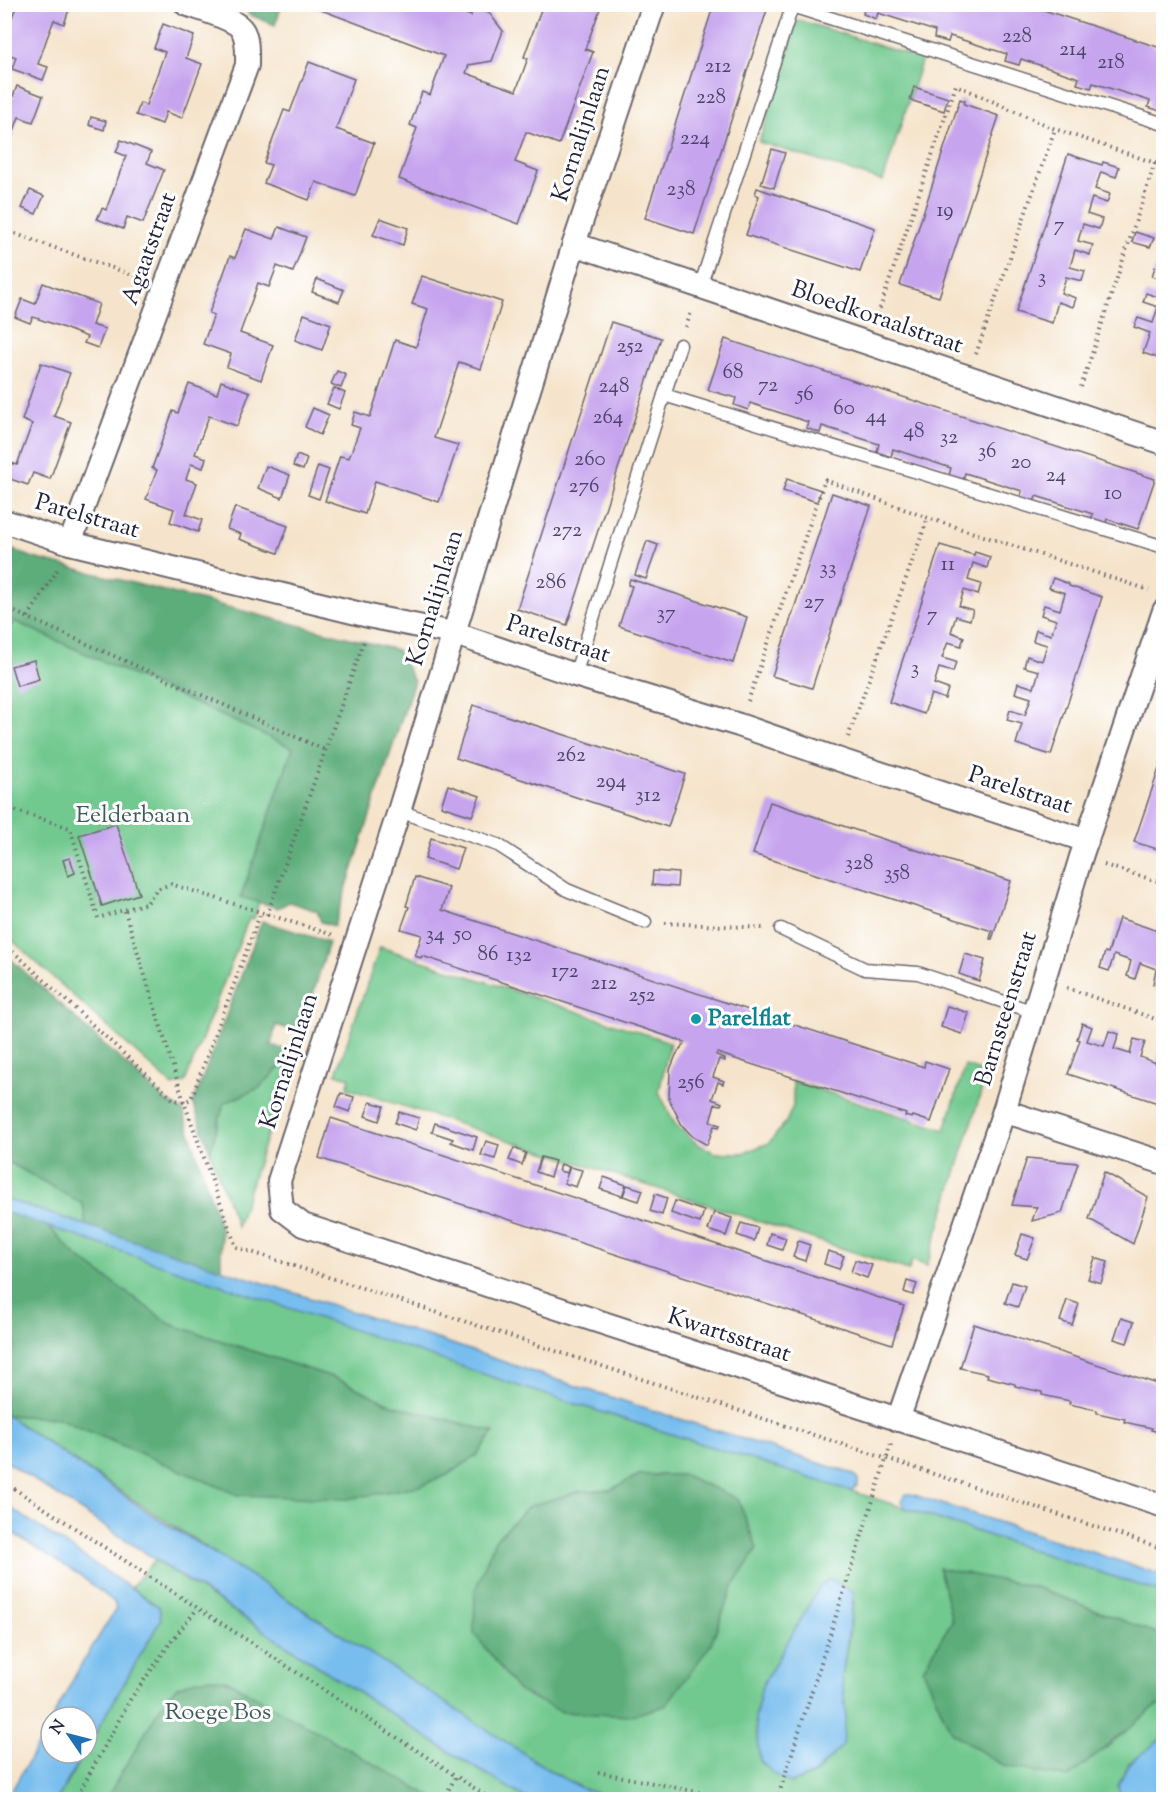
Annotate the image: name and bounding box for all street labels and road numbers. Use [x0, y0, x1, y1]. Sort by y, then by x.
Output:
street label: Kornalijnlaan [544, 62, 620, 206]
street label: Agaatstraat [114, 188, 186, 310]
street label: Bloedkoraalstraat [786, 273, 968, 363]
street label: Parelstraat [31, 486, 143, 548]
street label: Kornalijnlaan [399, 526, 473, 670]
street label: Parelstraat [502, 607, 614, 673]
street label: Parelstraat [964, 758, 1076, 824]
street label: Barnsteenstraat [967, 928, 1047, 1090]
street label: Kornalijnlaan [252, 989, 328, 1133]
street label: Kwartsstraat [663, 1300, 795, 1372]

